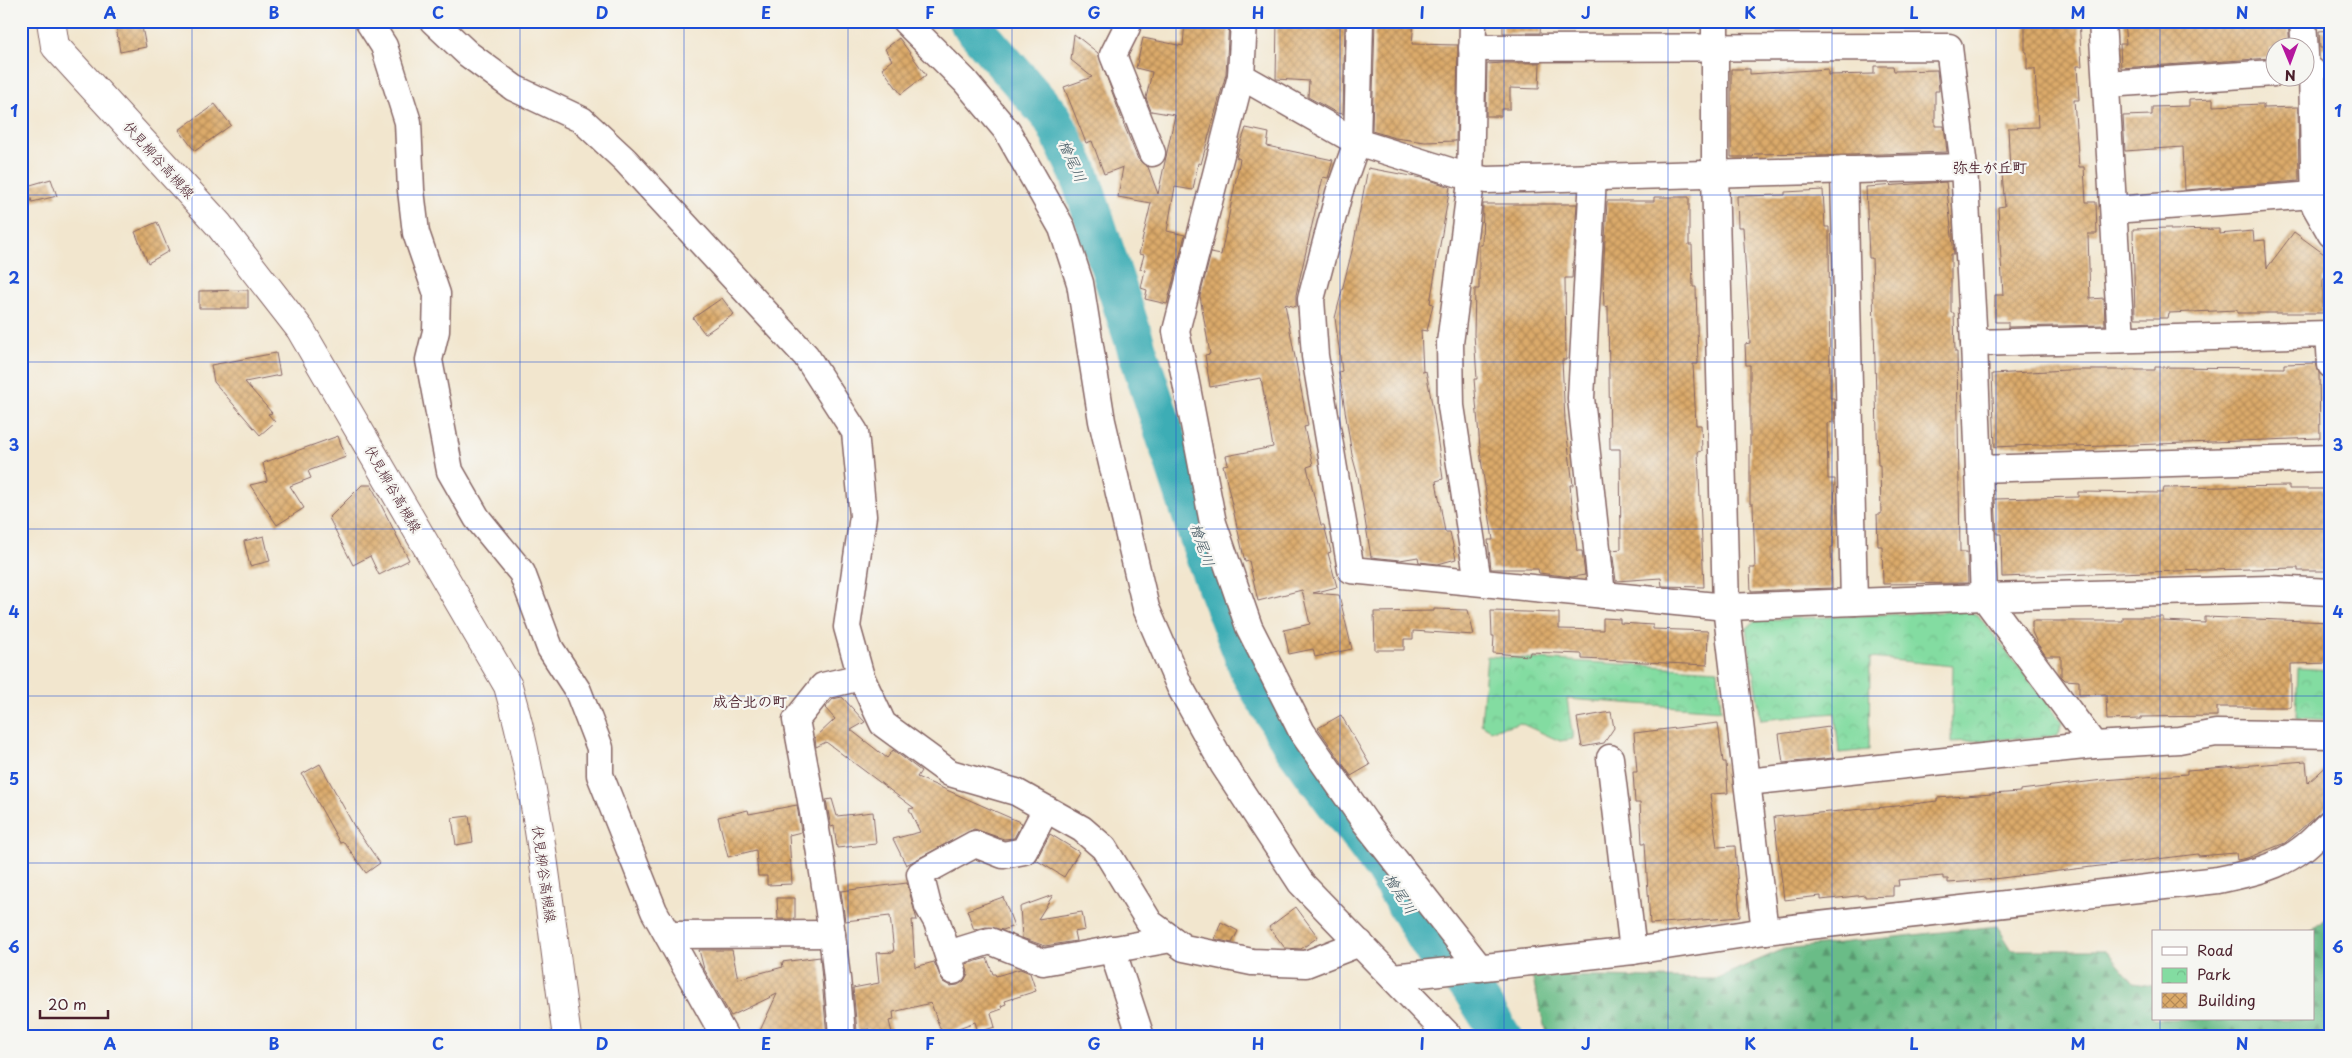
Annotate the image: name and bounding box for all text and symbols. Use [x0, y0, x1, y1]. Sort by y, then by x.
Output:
text: A [104, 0, 117, 24]
text: B [269, 0, 280, 24]
text: C [432, 0, 444, 24]
text: D [596, 0, 608, 24]
text: E [761, 0, 771, 24]
text: F [925, 0, 935, 24]
text: G [1087, 0, 1101, 24]
text: H [1252, 0, 1264, 24]
text: I [1419, 0, 1425, 24]
text: J [1581, 0, 1591, 24]
text: K [1744, 0, 1756, 24]
text: L [1909, 0, 1919, 24]
text: M [2070, 0, 2086, 24]
text: N [2236, 0, 2248, 24]
north arrow [2264, 38, 2314, 88]
text: N [2285, 65, 2296, 86]
text: 1 [10, 98, 18, 122]
text: 1 [2334, 98, 2342, 122]
street label: 伏見柳谷高槻線 [119, 116, 200, 203]
water label: 檜尾川 [1054, 135, 1093, 186]
district label: 弥生が丘町 [1952, 155, 2028, 178]
text: 2 [8, 265, 20, 289]
text: 2 [2332, 265, 2344, 289]
text: 3 [9, 432, 19, 456]
text: 3 [2333, 432, 2343, 456]
street label: 伏見柳谷高槻線 [360, 441, 427, 536]
water label: 檜尾川 [1185, 519, 1222, 570]
text: 4 [9, 599, 20, 623]
text: 4 [2333, 599, 2344, 623]
district label: 成合北の町 [712, 689, 788, 712]
text: 5 [9, 766, 19, 790]
text: 5 [2333, 766, 2343, 790]
street label: 伏見柳谷高槻線 [527, 824, 562, 924]
water label: 檜尾川 [1380, 868, 1423, 918]
legend [2152, 930, 2314, 1020]
text: 6 [8, 934, 20, 958]
text: 6 [2332, 934, 2344, 958]
text: Road [2197, 938, 2233, 961]
text: Park [2197, 962, 2231, 985]
scale bar [40, 988, 108, 1020]
text: Building [2197, 988, 2256, 1011]
text: 20 m [48, 992, 87, 1015]
text: A [104, 1031, 117, 1055]
text: B [269, 1031, 280, 1055]
text: C [432, 1031, 444, 1055]
text: D [596, 1031, 608, 1055]
text: E [761, 1031, 771, 1055]
text: F [925, 1031, 935, 1055]
text: G [1087, 1031, 1101, 1055]
text: H [1252, 1031, 1264, 1055]
text: I [1419, 1031, 1425, 1055]
text: J [1581, 1031, 1591, 1055]
text: K [1744, 1031, 1756, 1055]
text: L [1909, 1031, 1919, 1055]
text: M [2070, 1031, 2086, 1055]
text: N [2236, 1031, 2248, 1055]

